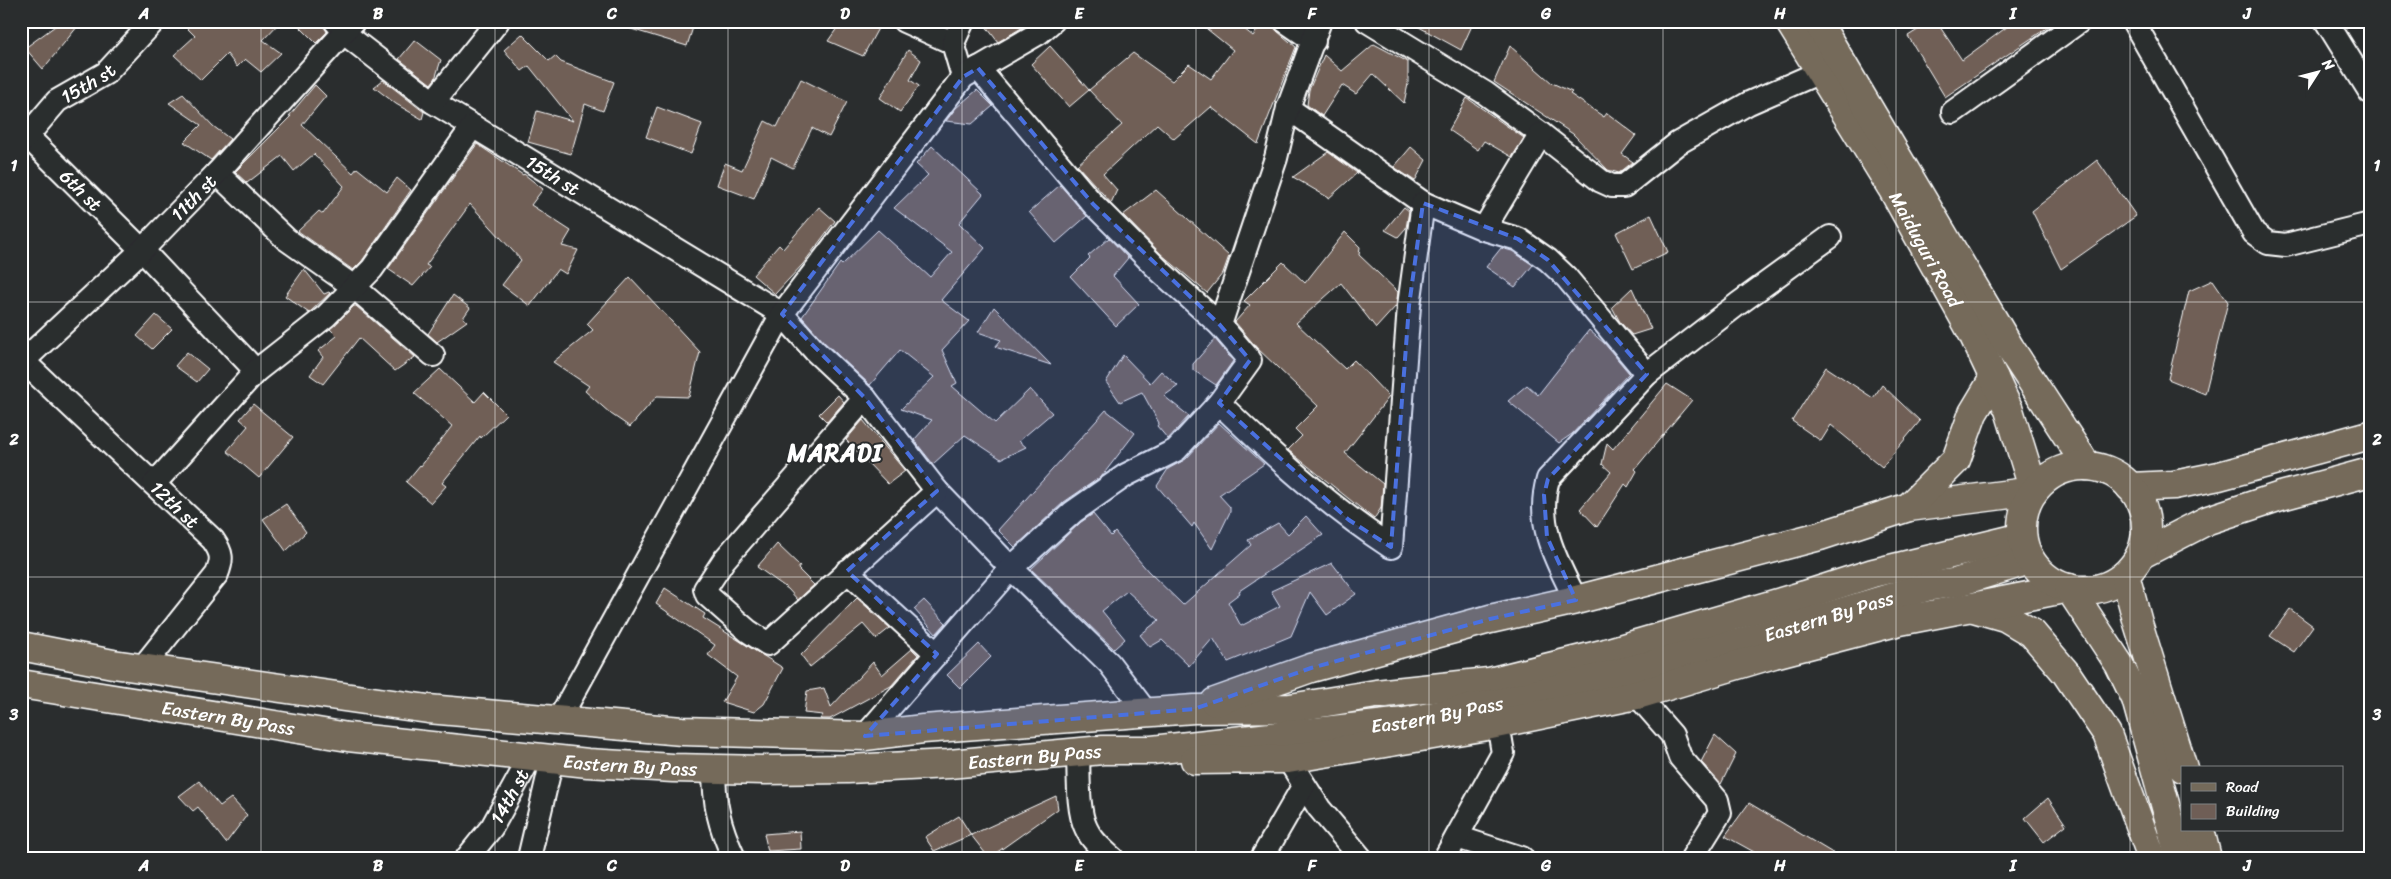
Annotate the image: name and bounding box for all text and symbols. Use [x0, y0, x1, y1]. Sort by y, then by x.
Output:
text: A [138, 0, 149, 28]
text: B [373, 0, 384, 28]
text: C [606, 0, 618, 28]
text: D [840, 0, 850, 28]
text: E [1075, 0, 1085, 28]
text: F [1307, 0, 1318, 28]
text: G [1540, 0, 1552, 28]
text: H [1773, 0, 1786, 28]
text: I [2009, 0, 2018, 28]
text: J [2242, 0, 2252, 28]
north arrow [2294, 48, 2344, 98]
text: N [2315, 53, 2341, 76]
street label: 15th st [54, 56, 124, 113]
street label: 15th st [519, 146, 587, 205]
text: 1 [11, 151, 18, 180]
text: 1 [2374, 151, 2381, 180]
street label: 6th st [52, 161, 110, 220]
street label: 11th st [162, 166, 225, 229]
street label: Maiduguri Road [1880, 185, 1972, 315]
text: 2 [8, 425, 19, 454]
text: 2 [2371, 425, 2382, 454]
district label: MARADI [786, 432, 884, 474]
street label: 12th st [142, 473, 207, 537]
street label: Eastern By Pass [1760, 582, 1898, 652]
street label: Eastern By Pass [1369, 686, 1506, 743]
street label: Eastern By Pass [159, 691, 297, 745]
text: 3 [9, 700, 19, 729]
text: 3 [2372, 700, 2382, 729]
street label: Eastern By Pass [966, 734, 1103, 779]
street label: Eastern By Pass [562, 744, 698, 786]
street label: 14th st [481, 762, 538, 830]
legend [2181, 766, 2344, 832]
text: Road [2226, 774, 2259, 800]
text: Building [2226, 798, 2280, 824]
text: A [138, 851, 149, 879]
text: B [373, 851, 384, 879]
text: C [606, 851, 618, 879]
text: D [840, 851, 850, 879]
text: E [1075, 851, 1085, 879]
text: F [1307, 851, 1318, 879]
text: G [1540, 851, 1552, 879]
text: H [1773, 851, 1786, 879]
text: I [2009, 851, 2018, 879]
text: J [2242, 851, 2252, 879]

